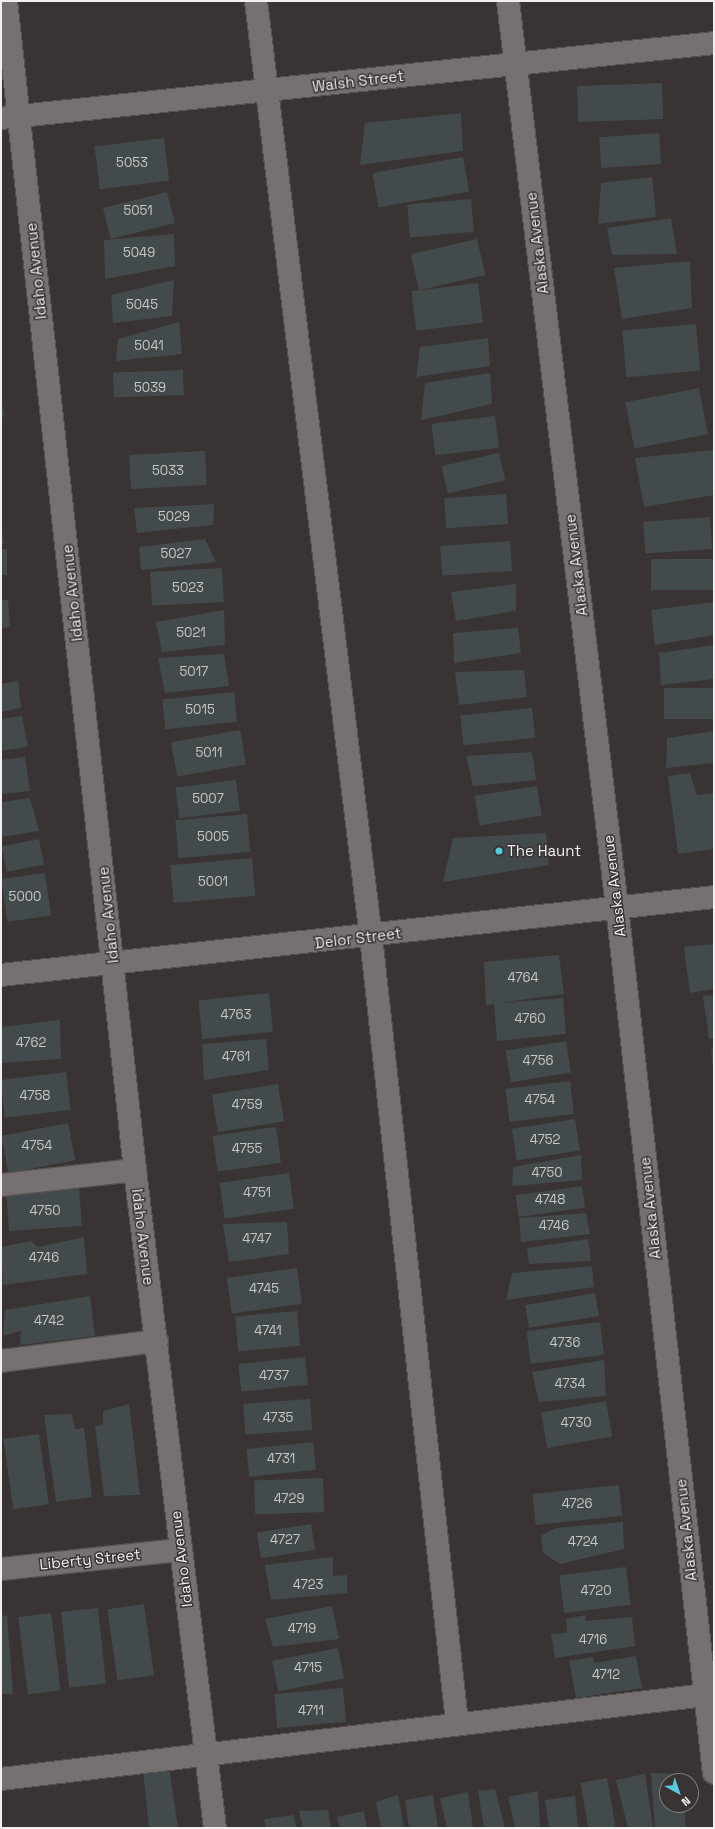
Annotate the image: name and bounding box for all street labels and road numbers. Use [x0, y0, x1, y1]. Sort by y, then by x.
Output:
street label: Walsh Street [311, 66, 405, 96]
street label: Alaska Avenue [522, 191, 552, 295]
street label: Idaho Avenue [22, 222, 50, 320]
street label: Alaska Avenue [561, 513, 591, 617]
street label: Idaho Avenue [58, 544, 86, 642]
street label: Alaska Avenue [599, 834, 629, 938]
street label: Idaho Avenue [94, 866, 122, 964]
street label: Delor Street [314, 924, 402, 952]
street label: Alaska Avenue [636, 1156, 664, 1260]
street label: Idaho Avenue [128, 1188, 158, 1286]
street label: Alaska Avenue [672, 1478, 700, 1582]
street label: Idaho Avenue [166, 1510, 196, 1608]
street label: Liberty Street [38, 1545, 142, 1573]

